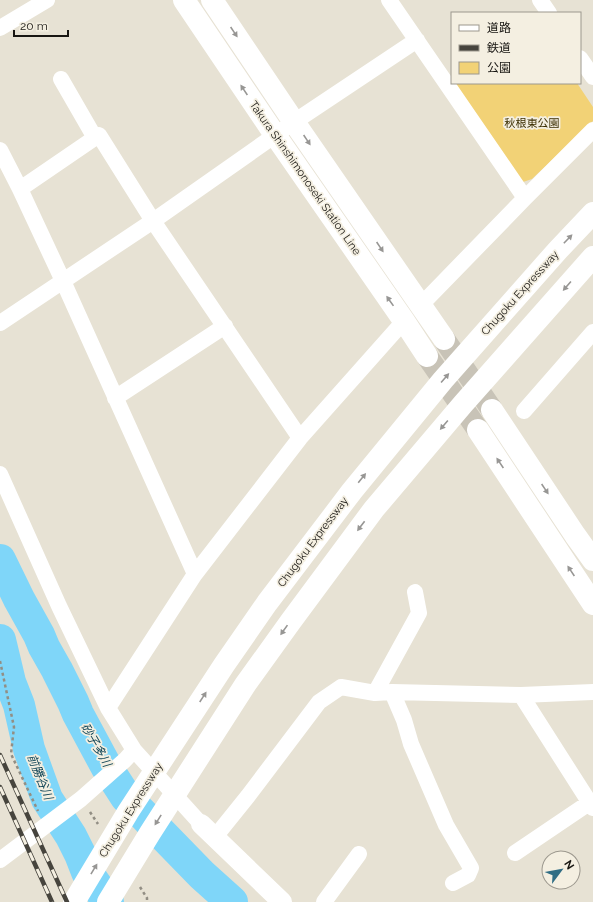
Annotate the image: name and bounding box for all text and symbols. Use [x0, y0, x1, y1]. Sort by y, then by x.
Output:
scale bar [14, 12, 68, 38]
legend [451, 12, 581, 84]
text: 20 m [20, 19, 48, 33]
text: 道路 [487, 21, 511, 35]
one-way arrow [230, 27, 238, 38]
text: 鉄道 [487, 41, 511, 55]
text: 公園 [487, 61, 511, 75]
one-way arrow [240, 85, 248, 95]
street label: Takura Shinshimonoseki Station Line [247, 99, 364, 258]
park label: 秋根東公園 [505, 117, 560, 130]
one-way arrow [303, 135, 311, 145]
one-way arrow [564, 234, 573, 244]
one-way arrow [376, 242, 384, 252]
street label: Chugoku Expressway [479, 248, 561, 338]
one-way arrow [562, 280, 571, 291]
one-way arrow [386, 295, 394, 306]
one-way arrow [440, 373, 449, 383]
one-way arrow [440, 420, 449, 431]
one-way arrow [496, 458, 504, 468]
one-way arrow [358, 473, 367, 484]
one-way arrow [541, 484, 549, 495]
street label: Chugoku Expressway [275, 494, 351, 590]
one-way arrow [357, 520, 366, 531]
one-way arrow [568, 565, 575, 577]
one-way arrow [280, 625, 288, 636]
one-way arrow [200, 691, 207, 702]
water label: 砂子多川 [78, 721, 115, 771]
water label: 前勝谷川 [25, 752, 56, 804]
street label: Chugoku Expressway [97, 760, 165, 860]
one-way arrow [155, 814, 162, 826]
north arrow [541, 850, 581, 890]
text: N [561, 858, 577, 872]
one-way arrow [90, 864, 98, 874]

